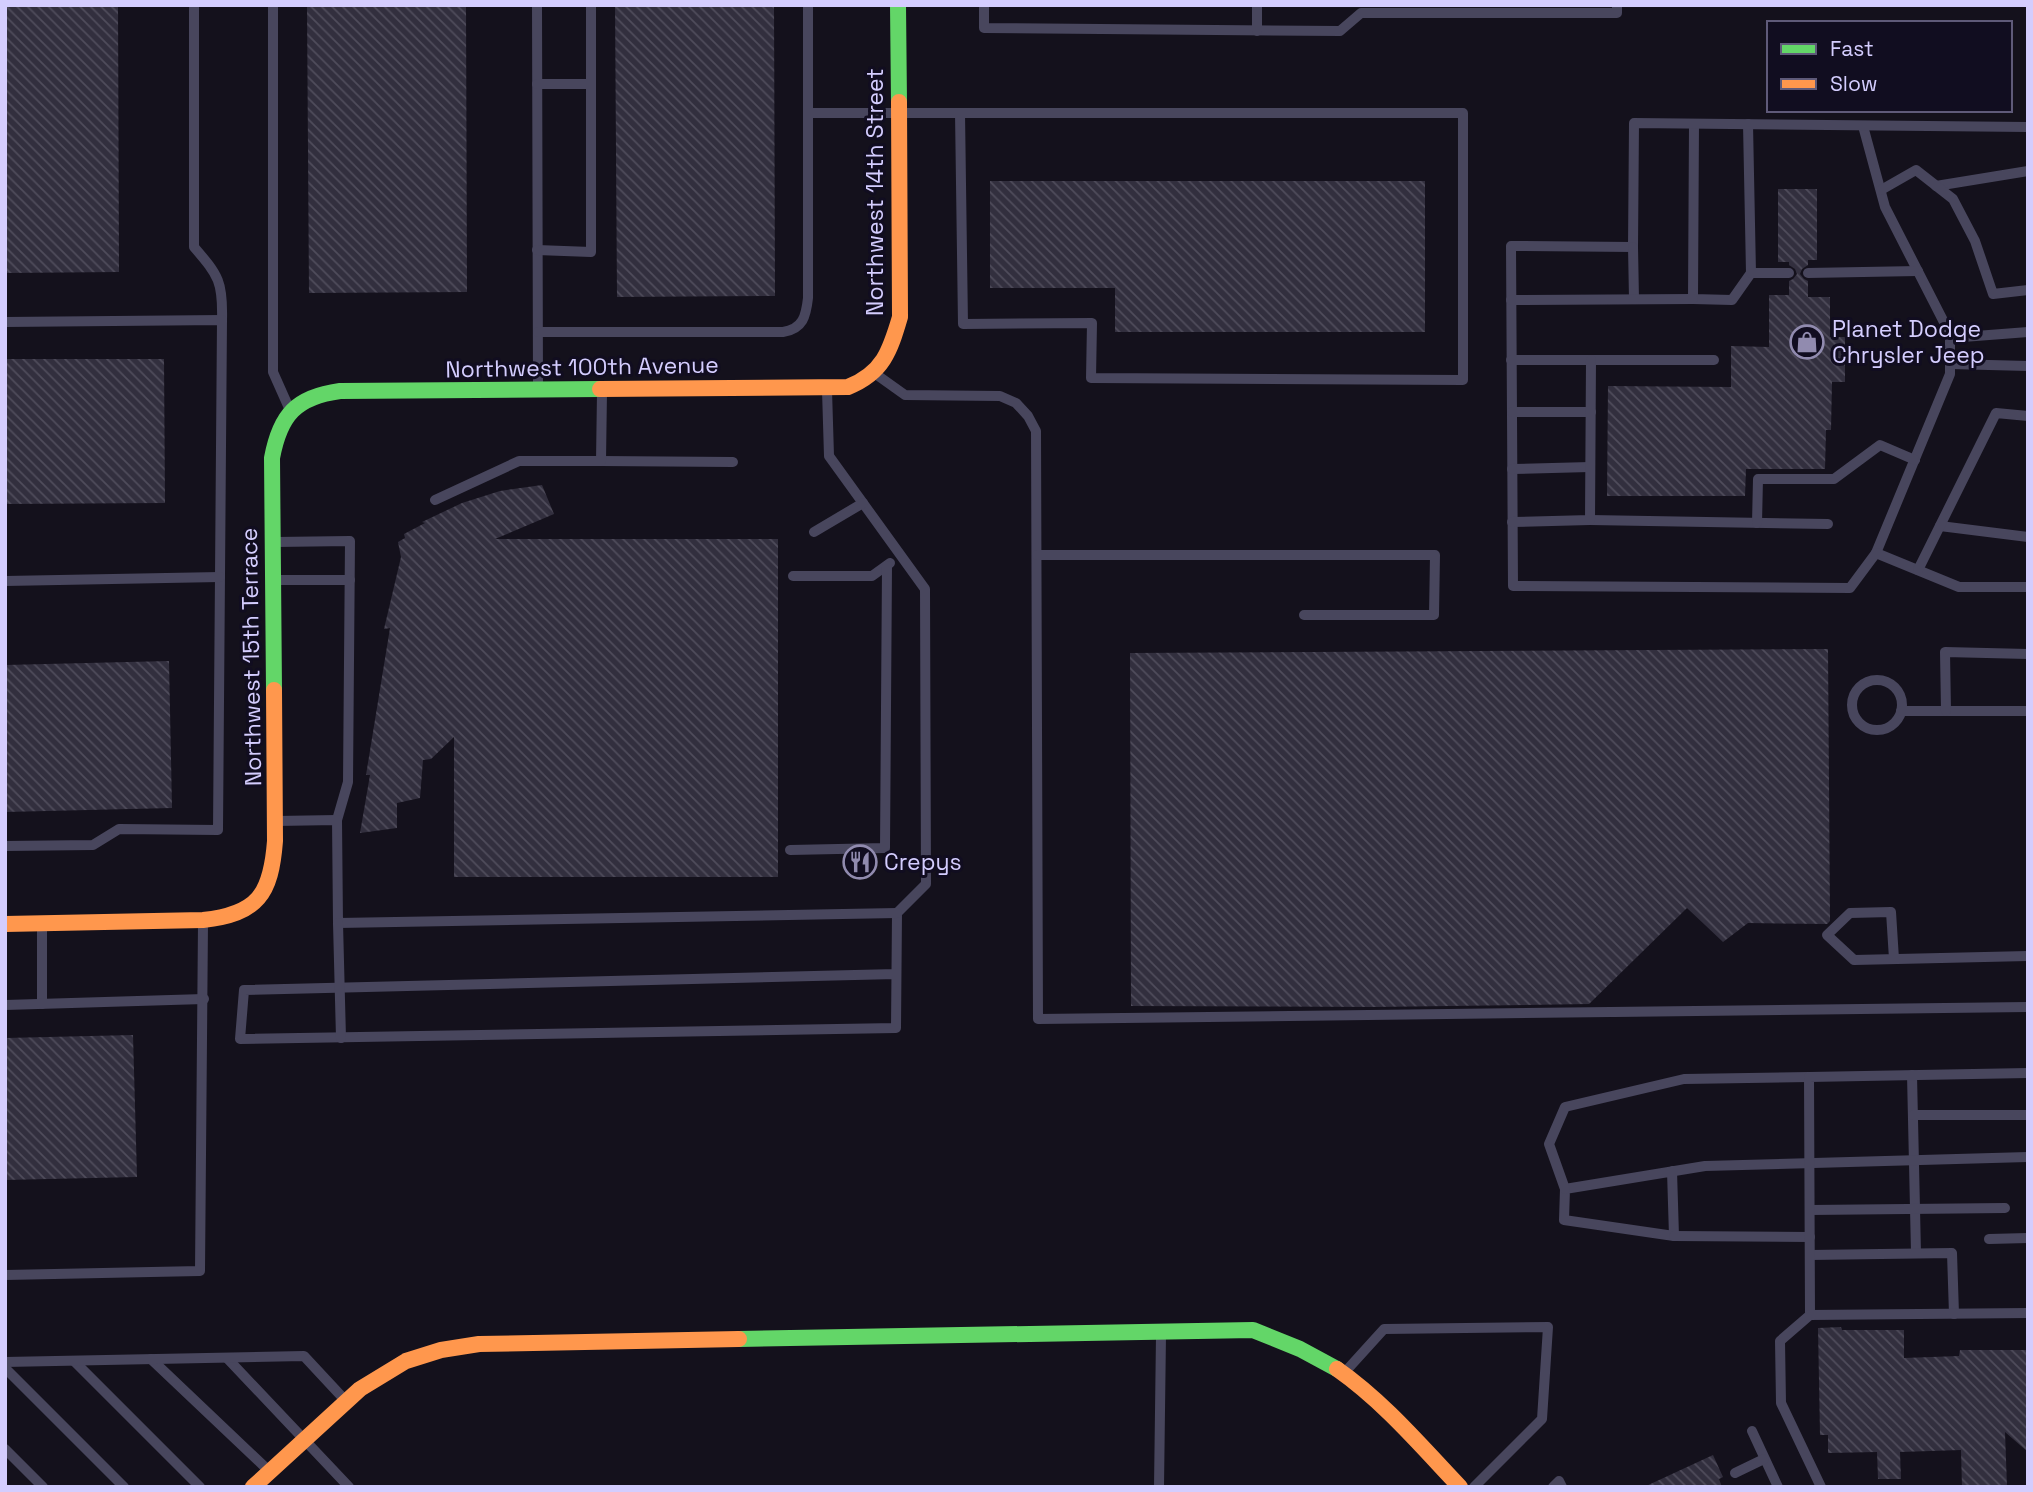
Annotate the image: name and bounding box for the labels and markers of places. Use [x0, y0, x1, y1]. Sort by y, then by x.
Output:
place label: Planet Dodge Chrysler Jeep [1832, 314, 1985, 370]
shop icon: Planet Dodge Chrysler Jeep [1788, 323, 1826, 361]
restaurant icon: Crepys [841, 843, 879, 881]
place label: Crepys [884, 847, 962, 877]

